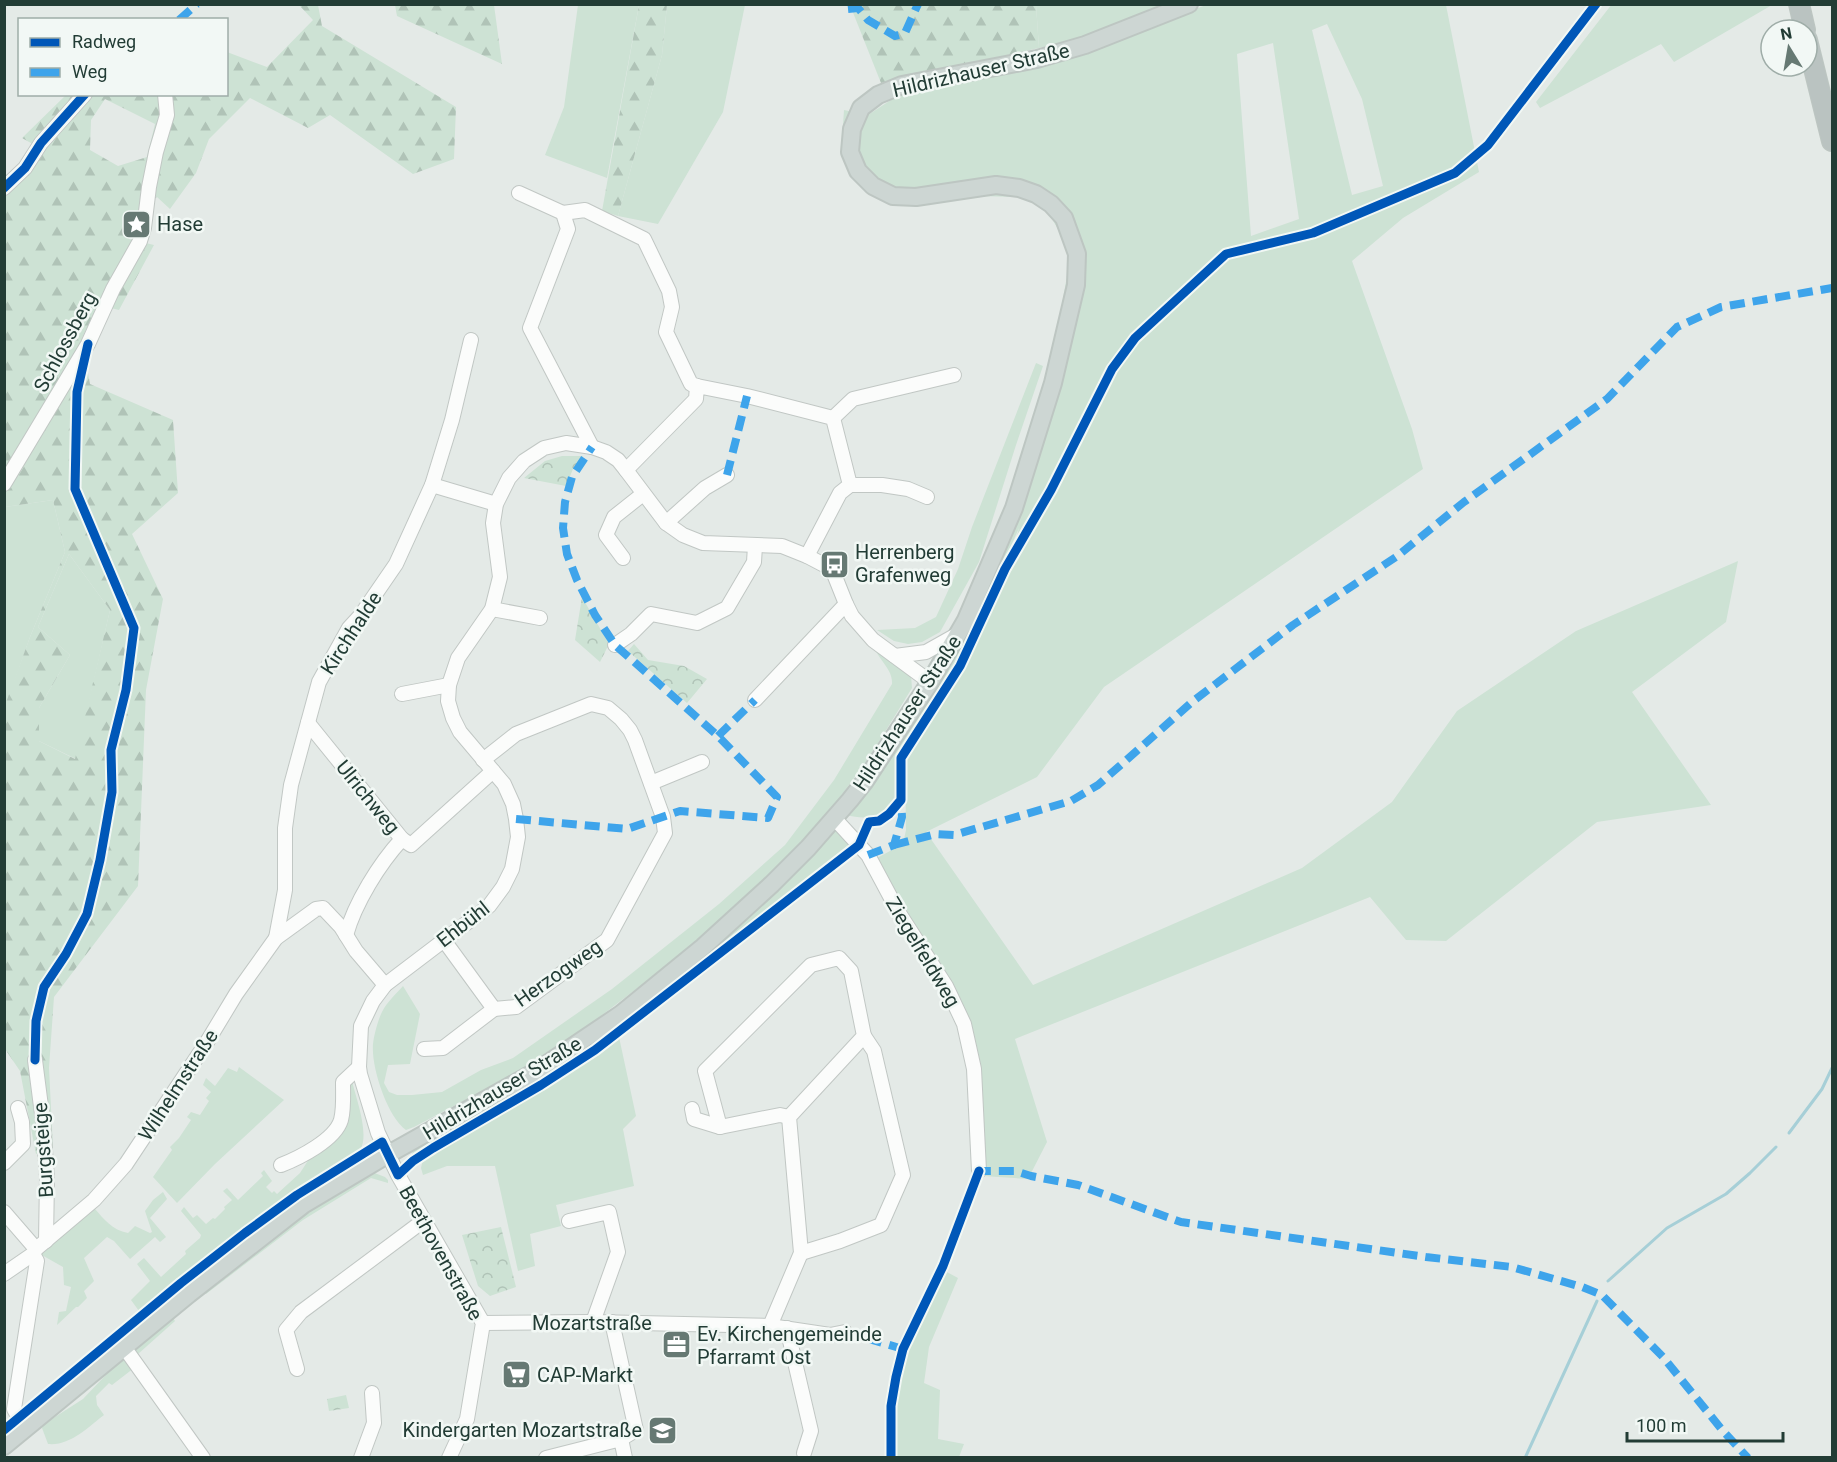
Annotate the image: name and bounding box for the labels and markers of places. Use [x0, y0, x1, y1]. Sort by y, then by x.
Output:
place icon: Hase [120, 208, 152, 240]
place label: Hase [157, 212, 203, 236]
place label: Herrenberg Grafenweg [855, 540, 955, 587]
bus stop icon: Herrenberg Grafenweg [818, 548, 850, 580]
place label: Ev. Kirchengemeinde Pfarramt Ost [697, 1322, 882, 1369]
office icon: Ev. Kirchengemeinde Pfarramt Ost [660, 1329, 692, 1361]
supermarket icon: CAP-Markt [500, 1359, 532, 1391]
place label: CAP-Markt [537, 1363, 633, 1387]
school or university icon: Kindergarten Mozartstraße [647, 1414, 679, 1446]
place label: Kindergarten Mozartstraße [403, 1418, 642, 1442]

